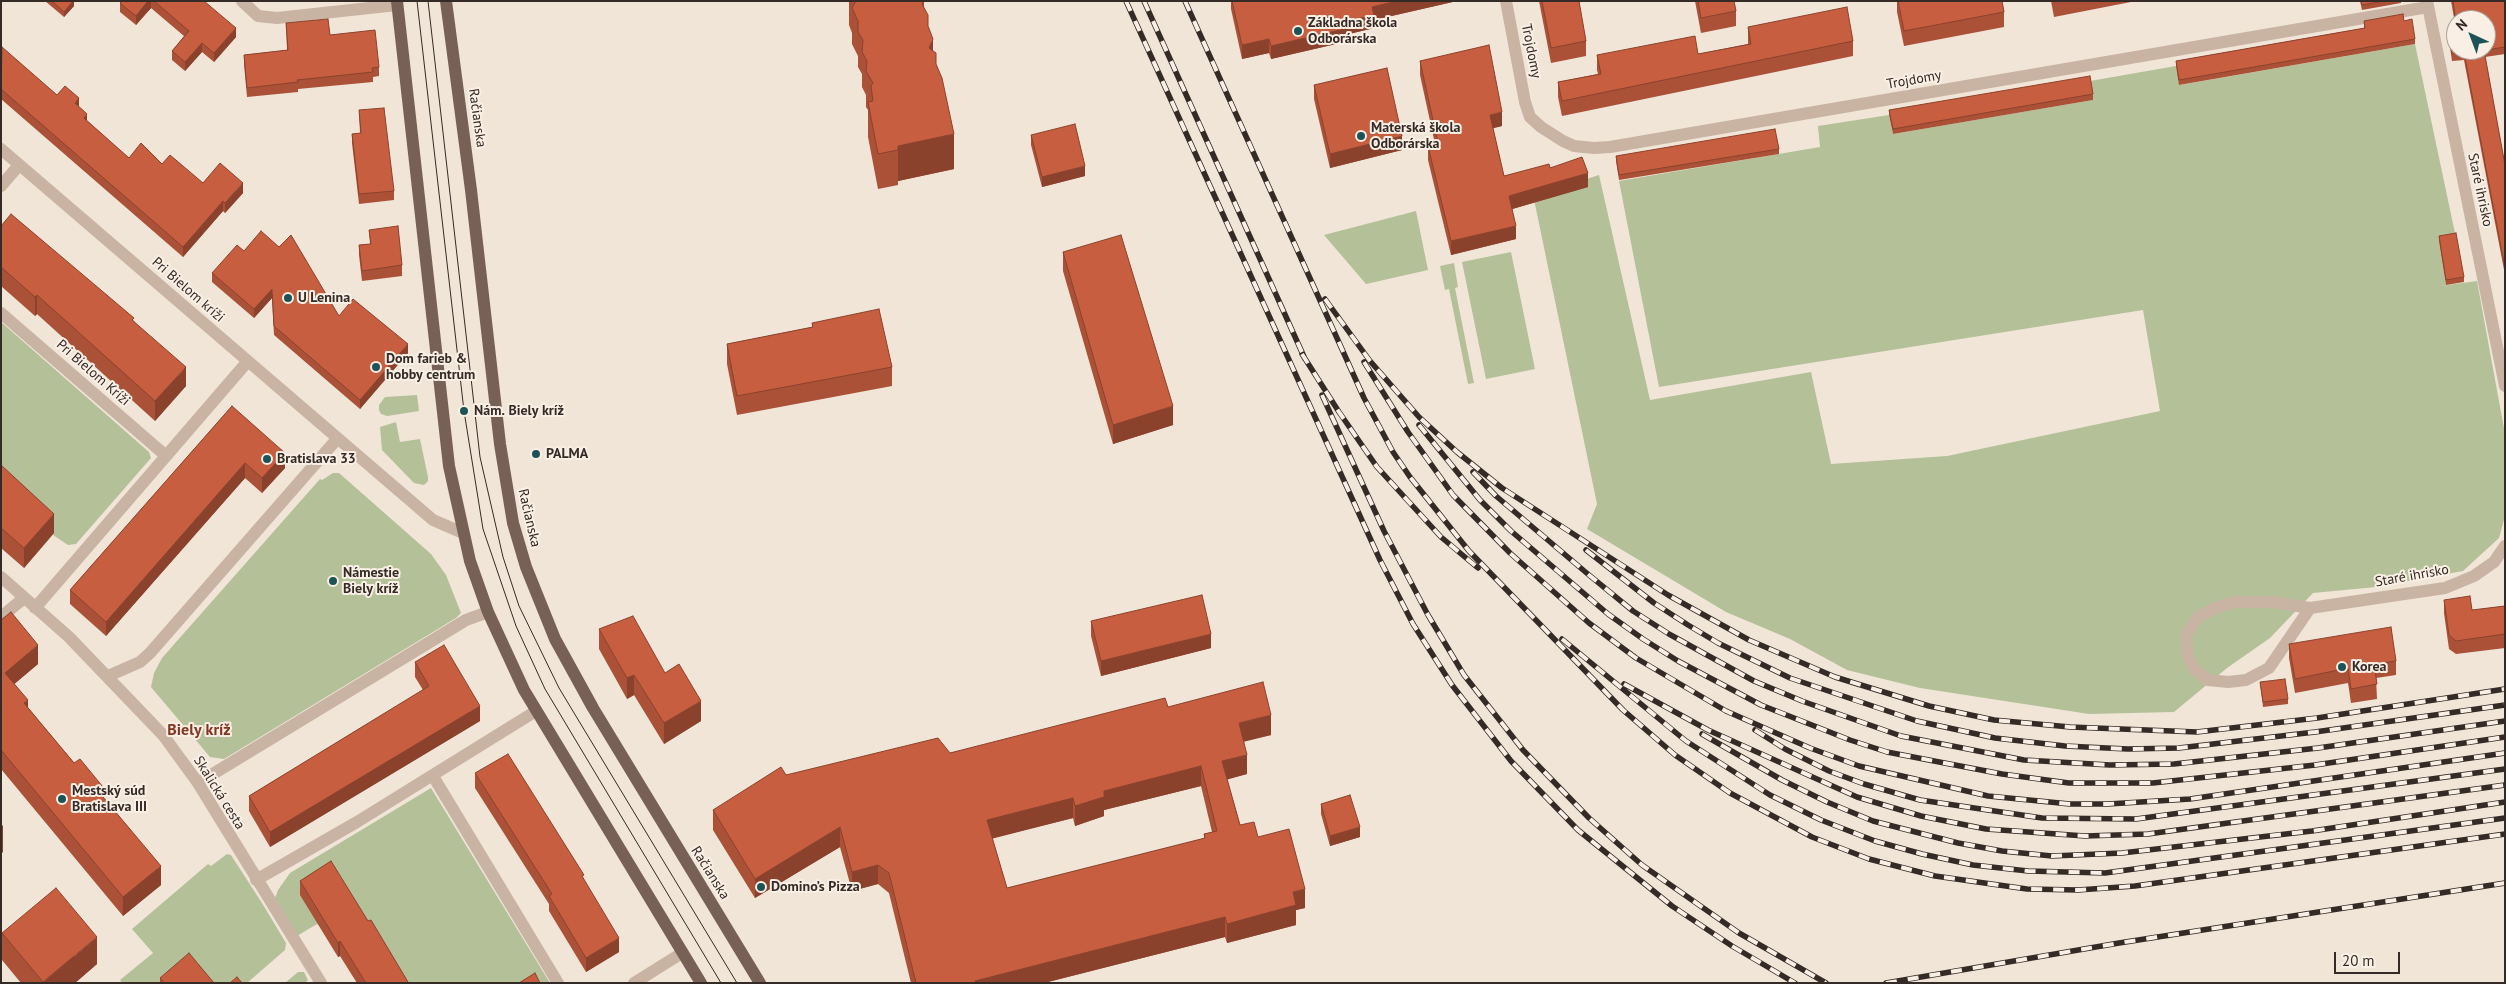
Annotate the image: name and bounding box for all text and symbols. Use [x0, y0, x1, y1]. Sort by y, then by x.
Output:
north arrow [2446, 10, 2496, 60]
place label: Základna škola Odborárska [1308, 15, 1397, 48]
text: N [2452, 15, 2471, 34]
street label: Trojdomy [1517, 22, 1545, 80]
marker: Základna škola Odborárska [1292, 25, 1304, 37]
street label: Trojdomy [1885, 67, 1943, 93]
street label: Račianska [465, 87, 489, 149]
place label: Materská škola Odborárska [1371, 120, 1460, 152]
marker: Materská škola Odborárska [1355, 130, 1367, 142]
street label: Staré ihrisko [2464, 152, 2496, 228]
street label: Pri Bielom kríži [148, 254, 228, 326]
place label: U Lenina [298, 290, 350, 306]
marker: U Lenina [282, 292, 294, 304]
street label: Pri Bielom Kríži [53, 336, 133, 410]
place label: Dom farieb & hobby centrum [386, 351, 475, 384]
marker: Dom farieb & hobby centrum [370, 361, 382, 373]
place label: Nám. Biely kríž [474, 403, 564, 419]
marker: Nám. Biely kríž [458, 405, 470, 417]
place label: PALMA [546, 446, 588, 462]
marker: PALMA [530, 448, 542, 460]
place label: Bratislava 33 [277, 451, 356, 467]
marker: Bratislava 33 [261, 453, 273, 465]
street label: Račianska [514, 487, 544, 549]
street label: Staré ihrisko [2374, 561, 2450, 591]
place label: Námestie Biely kríž [343, 565, 399, 598]
marker: Námestie Biely kríž [327, 575, 339, 587]
place label: Korea [2352, 659, 2386, 675]
marker: Korea [2336, 661, 2348, 673]
district label: Biely kríž [167, 720, 231, 740]
street label: Skalická cesta [190, 753, 248, 833]
place label: Mestský súd Bratislava III [72, 783, 147, 816]
marker: Mestský súd Bratislava III [56, 793, 68, 805]
street label: Račianska [687, 843, 733, 903]
place label: Domino’s Pizza [771, 879, 860, 895]
marker: Domino’s Pizza [755, 881, 767, 893]
scale bar [2336, 942, 2402, 974]
text: 20 m [2342, 951, 2375, 970]

